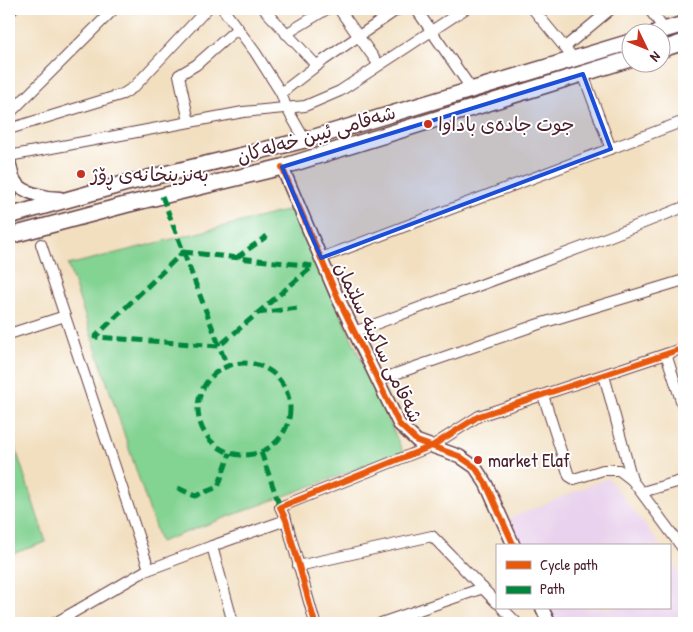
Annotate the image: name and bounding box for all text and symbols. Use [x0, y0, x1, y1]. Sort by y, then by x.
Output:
north arrow [620, 22, 670, 72]
text: N [646, 48, 665, 67]
street label: شەقامی ئیبن خەلەکان [233, 99, 399, 169]
place label: جوت جادەی باداوا [438, 111, 575, 137]
marker: جوت جادەی باداوا [422, 118, 434, 130]
place label: بەنزینخانەی ڕۆژ [89, 161, 209, 191]
marker: بەنزینخانەی ڕۆژ [75, 168, 87, 180]
street label: شەقامی ساکینە سلێمان [329, 257, 429, 427]
place label: market Elaf [488, 447, 570, 473]
marker: market Elaf [472, 454, 484, 466]
legend [496, 544, 670, 610]
text: Cycle path [540, 554, 598, 575]
text: Path [540, 578, 565, 599]

